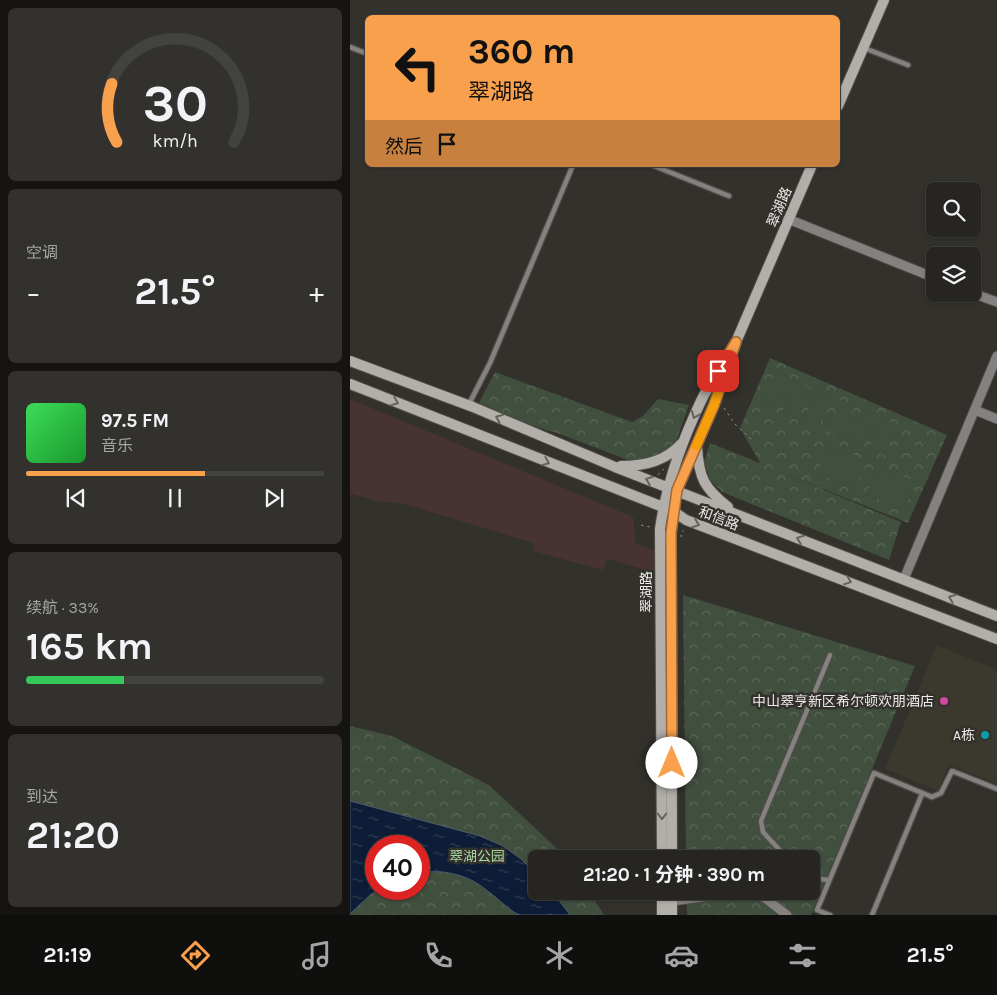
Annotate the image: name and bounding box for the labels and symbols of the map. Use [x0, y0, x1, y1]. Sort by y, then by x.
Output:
street label: 翠湖路 [763, 185, 795, 230]
pin [697, 350, 739, 392]
one-way arrow [390, 396, 399, 406]
one-way arrow [691, 410, 702, 419]
one-way arrow [495, 414, 503, 424]
one-way arrow [542, 456, 550, 466]
one-way arrow [645, 475, 654, 486]
street label: 和信路 [696, 503, 741, 534]
one-way arrow [691, 518, 700, 528]
one-way arrow [797, 534, 805, 544]
street label: 翠湖路 [638, 571, 655, 613]
one-way arrow [843, 575, 852, 585]
one-way arrow [948, 594, 957, 604]
place label: 中山翠亨新区希尔顿欢朋酒店 [752, 693, 934, 710]
marker: 中山翠亨新区希尔顿欢朋酒店 [938, 695, 950, 707]
place label: A栋 [953, 727, 975, 744]
marker: A栋 [979, 729, 991, 741]
position arrow [645, 736, 697, 788]
one-way arrow [657, 813, 667, 821]
speed limit sign: 40 [365, 835, 430, 900]
park label: 翠湖公园 [449, 848, 505, 865]

